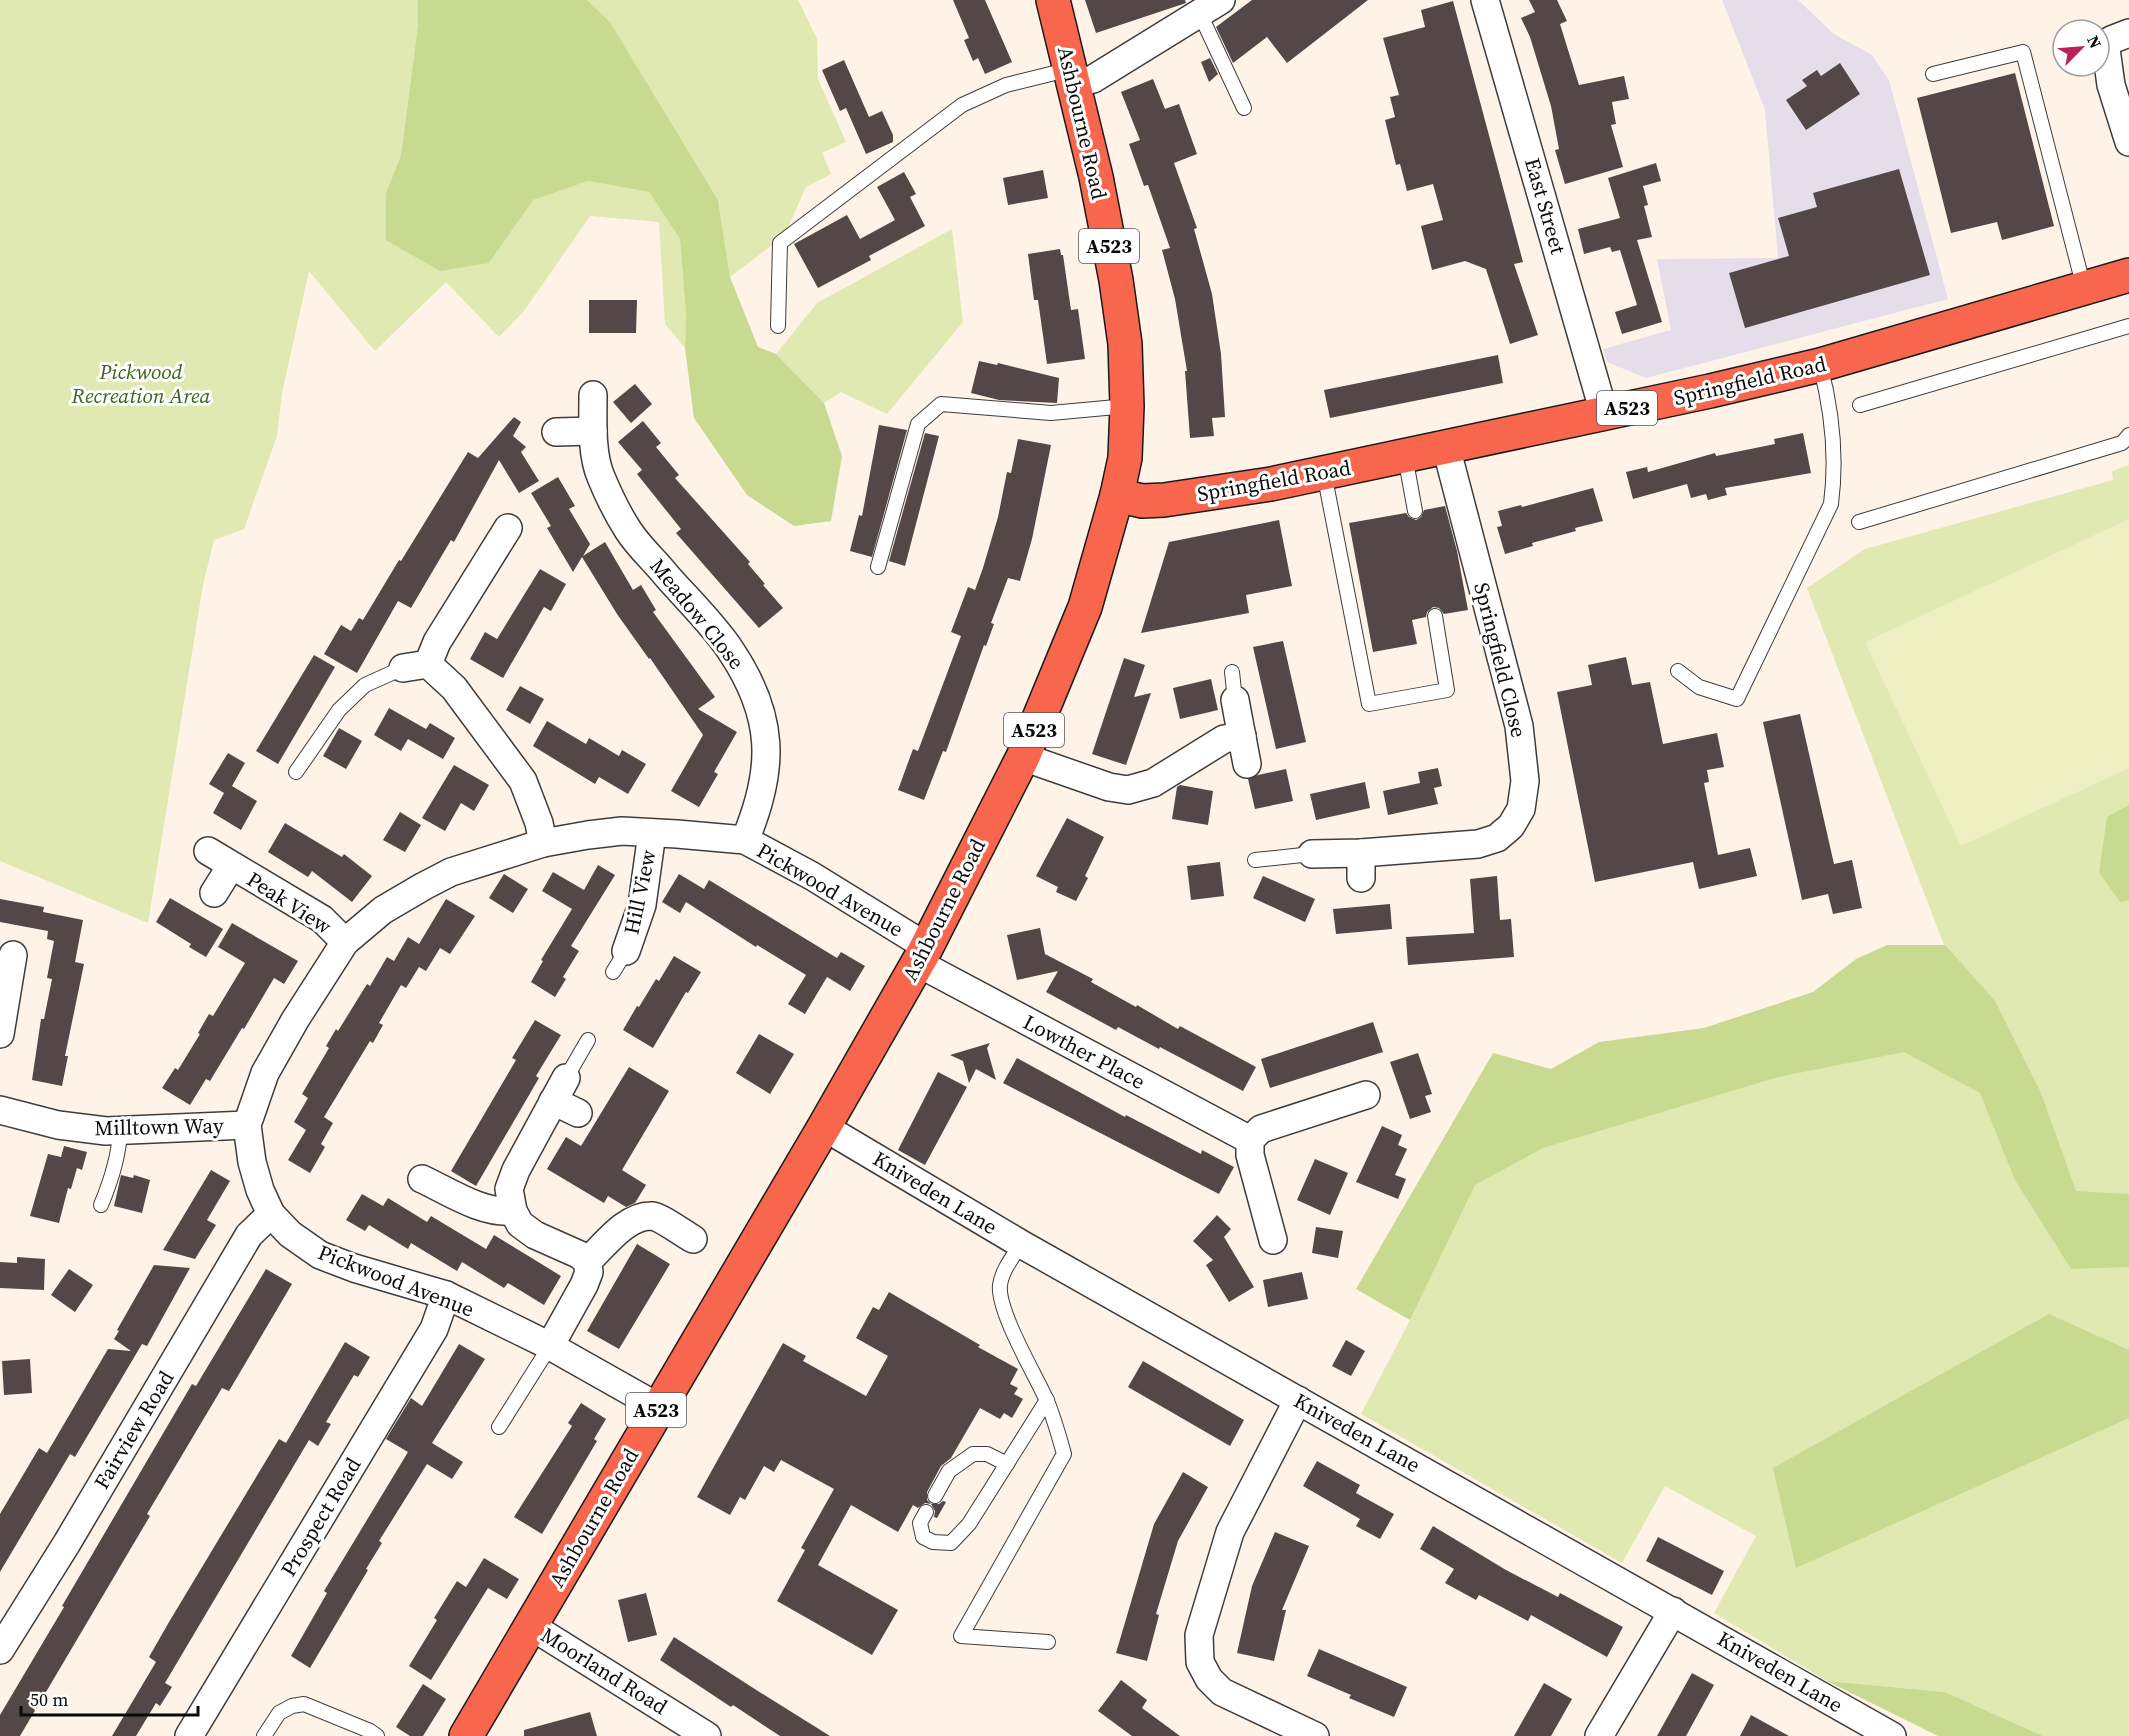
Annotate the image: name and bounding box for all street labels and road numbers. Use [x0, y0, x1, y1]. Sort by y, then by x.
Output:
street label: Ashbourne Road [1051, 44, 1114, 202]
street label: East Street [1518, 155, 1573, 257]
road number: A523 [1079, 229, 1139, 263]
street label: Springfield Road [1671, 349, 1829, 412]
road number: A523 [1597, 391, 1657, 425]
street label: Springfield Road [1195, 453, 1353, 508]
street label: Meadow Close [644, 552, 751, 675]
street label: Springfield Close [1467, 579, 1534, 740]
road number: A523 [1004, 713, 1064, 747]
street label: Ashbourne Road [895, 834, 992, 986]
street label: Pickwood Avenue [752, 836, 909, 943]
street label: Hill View [616, 847, 663, 937]
street label: Peak View [241, 864, 337, 941]
street label: Lowther Place [1018, 1007, 1150, 1096]
street label: Milltown Way [94, 1111, 224, 1142]
street label: Kniveden Lane [868, 1144, 1003, 1241]
street label: Pickwood Avenue [314, 1237, 478, 1324]
street label: Fairview Road [87, 1365, 180, 1494]
street label: Kniveden Lane [1289, 1386, 1426, 1479]
road number: A523 [626, 1393, 686, 1427]
street label: Ashbourne Road [542, 1443, 645, 1593]
street label: Prospect Road [274, 1452, 367, 1582]
street label: Moorland Road [536, 1620, 673, 1721]
street label: Kniveden Lane [1712, 1624, 1848, 1719]

